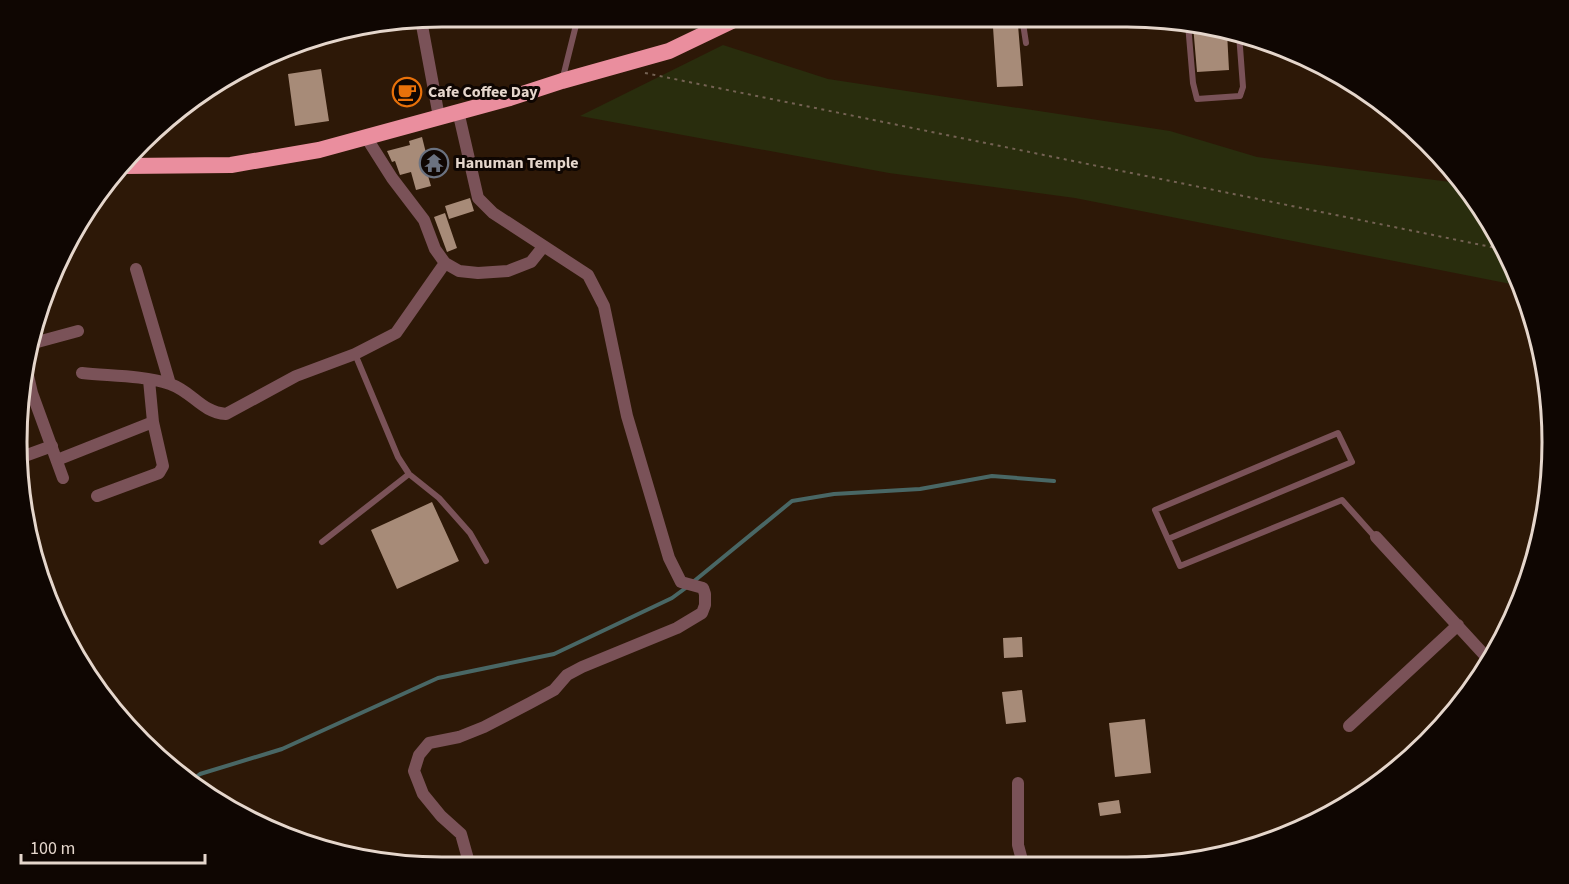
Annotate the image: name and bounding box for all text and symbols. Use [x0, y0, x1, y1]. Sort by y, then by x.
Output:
cafe icon: Cafe Coffee Day [391, 76, 423, 108]
place label: Cafe Coffee Day [428, 81, 538, 103]
temple icon: Hanuman Temple [418, 147, 450, 179]
place label: Hanuman Temple [455, 152, 579, 174]
scale bar [21, 827, 206, 865]
text: 100 m [30, 836, 75, 861]

